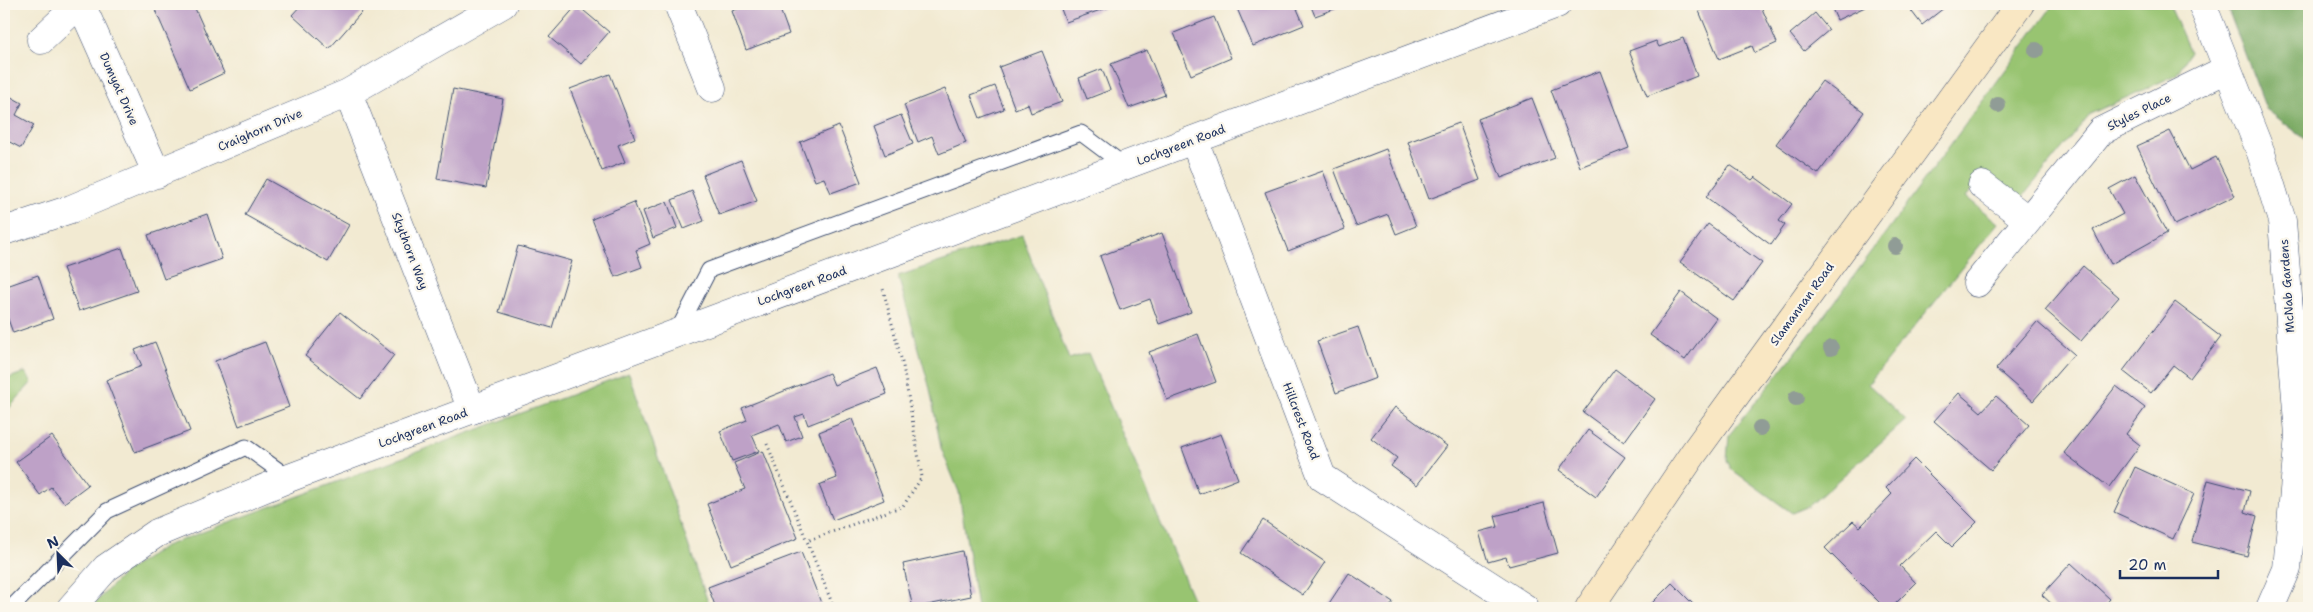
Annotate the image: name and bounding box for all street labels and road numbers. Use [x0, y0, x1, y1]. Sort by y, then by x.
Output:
street label: Dumyat Drive [96, 50, 142, 128]
street label: Styles Place [2104, 90, 2174, 134]
street label: Craighorn Drive [215, 105, 305, 155]
street label: Lochgreen Road [1134, 121, 1228, 169]
street label: Skythorn Way [388, 210, 432, 292]
street label: McNab Gardens [2276, 239, 2298, 333]
street label: Slamannan Road [1766, 259, 1838, 349]
street label: Lochgreen Road [755, 262, 849, 310]
street label: Hillcrest Road [1279, 380, 1323, 462]
street label: Lochgreen Road [376, 404, 470, 452]

